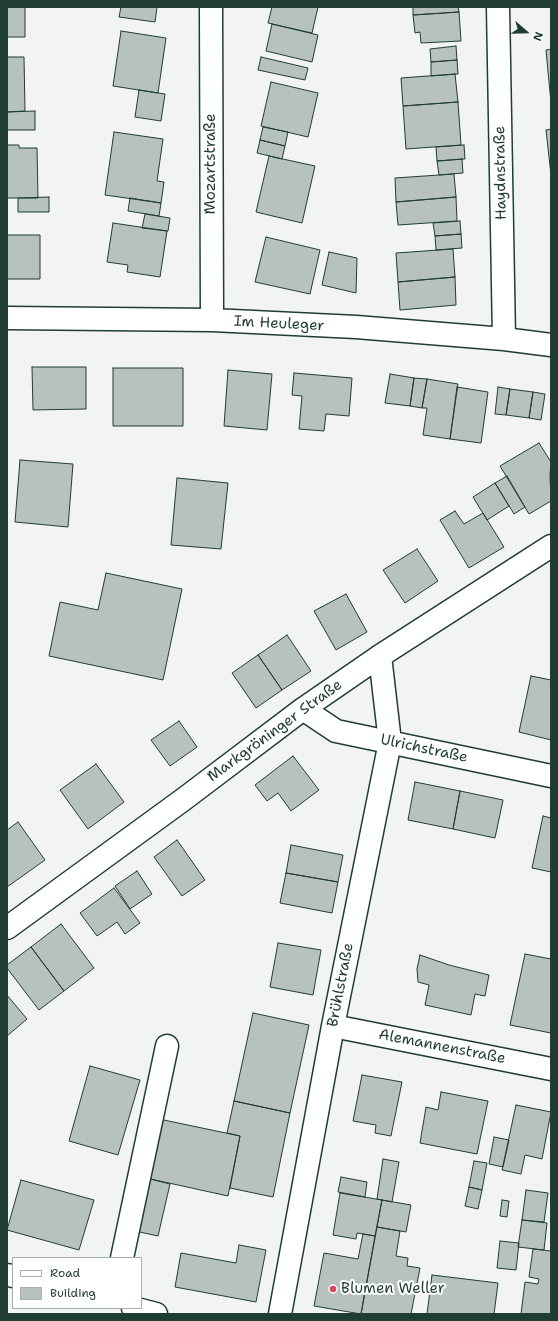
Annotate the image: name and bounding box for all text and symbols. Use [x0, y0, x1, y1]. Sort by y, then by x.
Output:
north arrow [506, 12, 546, 52]
text: N [529, 30, 546, 43]
street label: Mozartstraße [202, 113, 220, 215]
street label: Haydnstraße [491, 126, 511, 220]
street label: Im Heuleger [233, 313, 325, 335]
street label: Markgröninger Straße [204, 676, 346, 786]
street label: Ulrichstraße [379, 731, 469, 767]
street label: Brühlstraße [324, 942, 358, 1028]
street label: Alemannenstraße [377, 1026, 507, 1068]
legend [12, 1257, 142, 1309]
text: Road [50, 1265, 80, 1281]
place label: Blumen Weller [341, 1280, 445, 1298]
marker: Blumen Weller [328, 1284, 338, 1294]
text: Building [50, 1285, 96, 1301]

